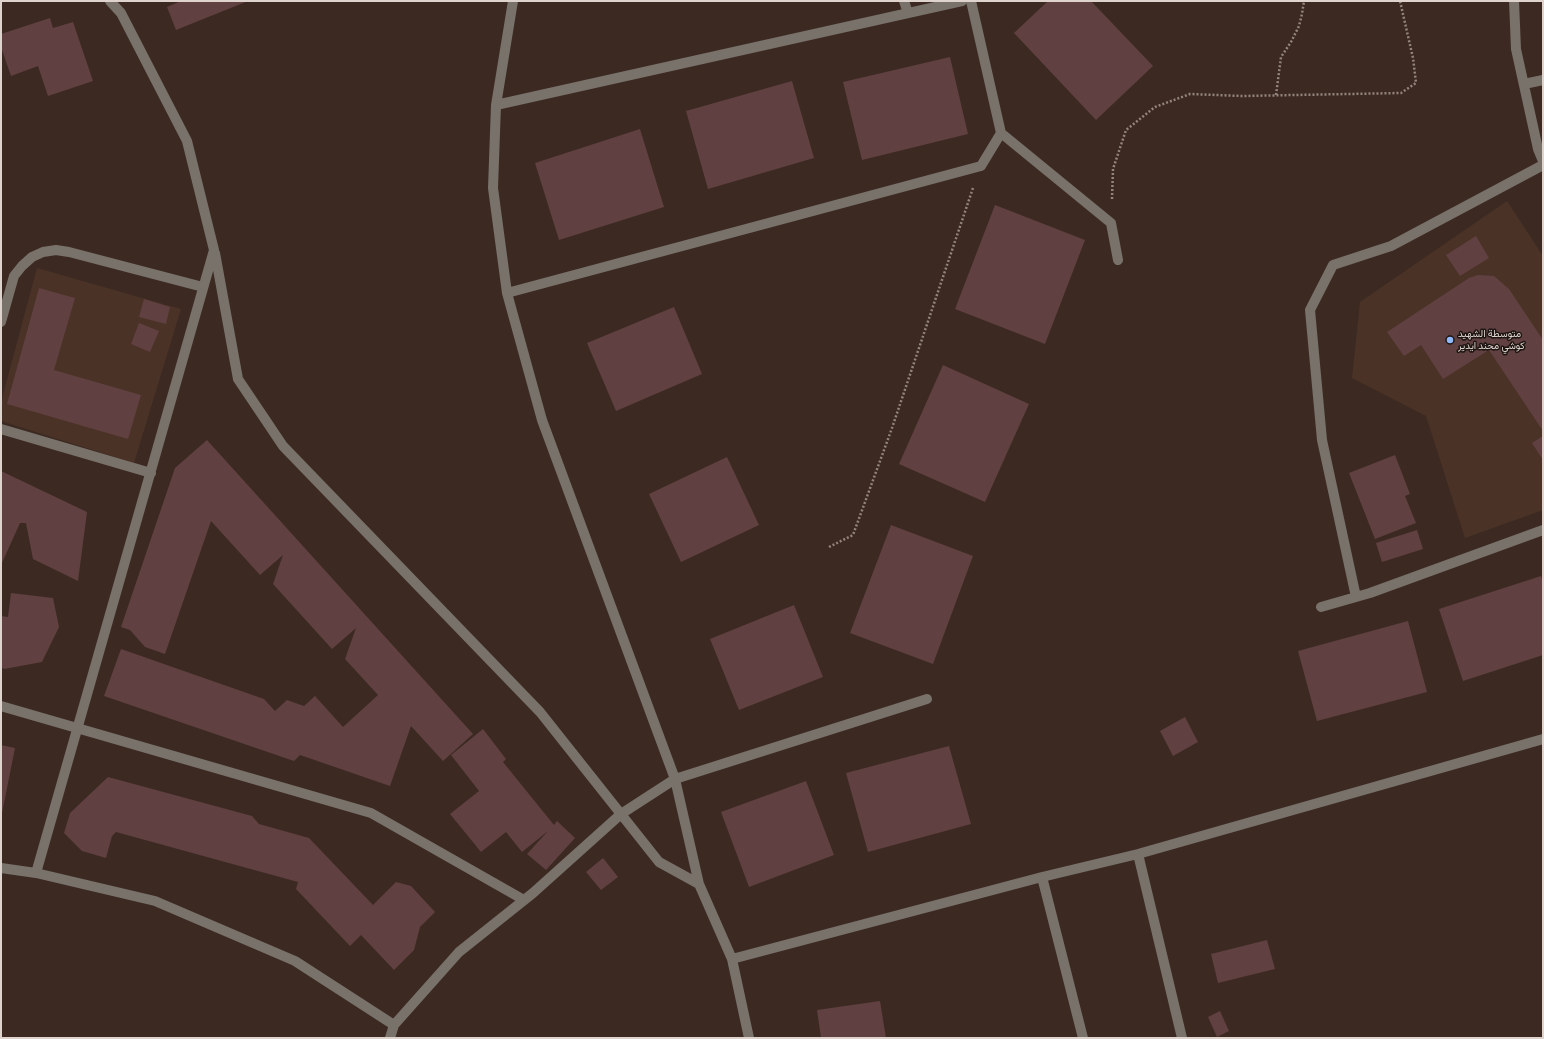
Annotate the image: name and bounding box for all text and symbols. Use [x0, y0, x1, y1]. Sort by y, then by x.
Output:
place label: متوسطة الشهيد كوشي محند ايدير [1458, 328, 1525, 352]
marker: متوسطة الشهيد كوشي محند ايدير [1445, 335, 1455, 345]

